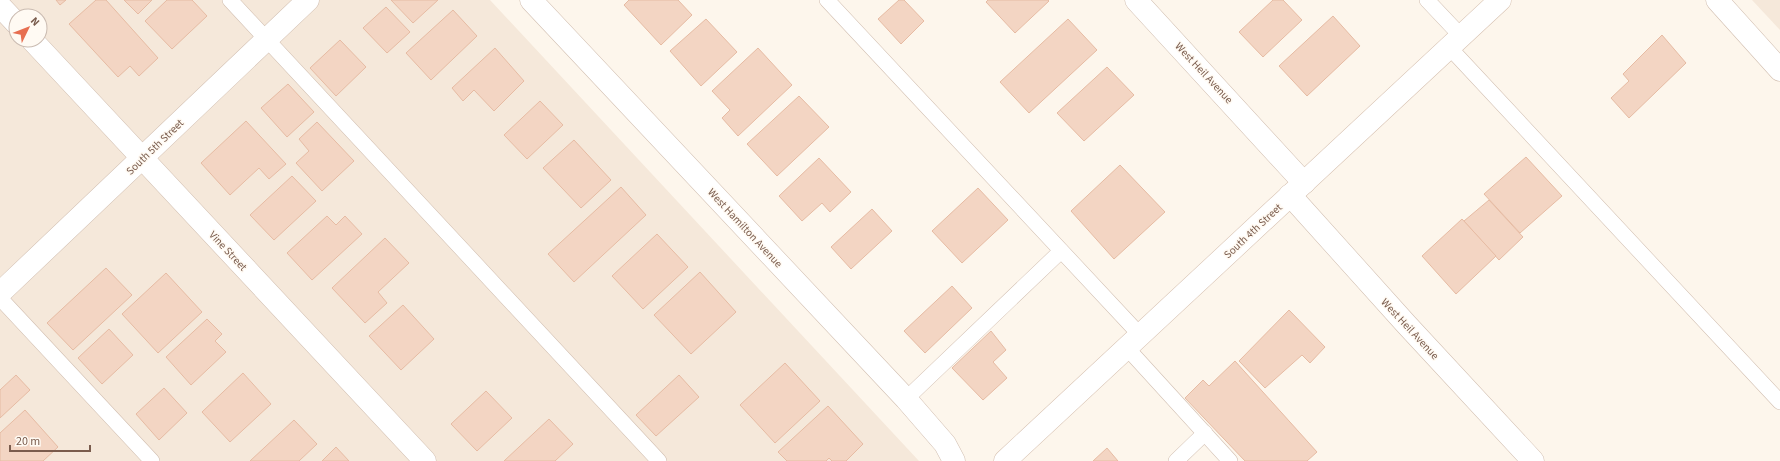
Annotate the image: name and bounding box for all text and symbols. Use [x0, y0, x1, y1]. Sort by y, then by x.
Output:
north arrow [8, 8, 48, 48]
text: N [27, 14, 43, 29]
street label: West Heil Avenue [1172, 39, 1237, 107]
street label: South 5th Street [123, 115, 187, 178]
street label: West Hamilton Avenue [704, 185, 786, 271]
street label: South 4th Street [1221, 200, 1286, 262]
street label: Vine Street [206, 228, 251, 274]
street label: West Heil Avenue [1378, 295, 1443, 363]
scale bar [10, 427, 90, 453]
text: 20 m [16, 433, 40, 450]

